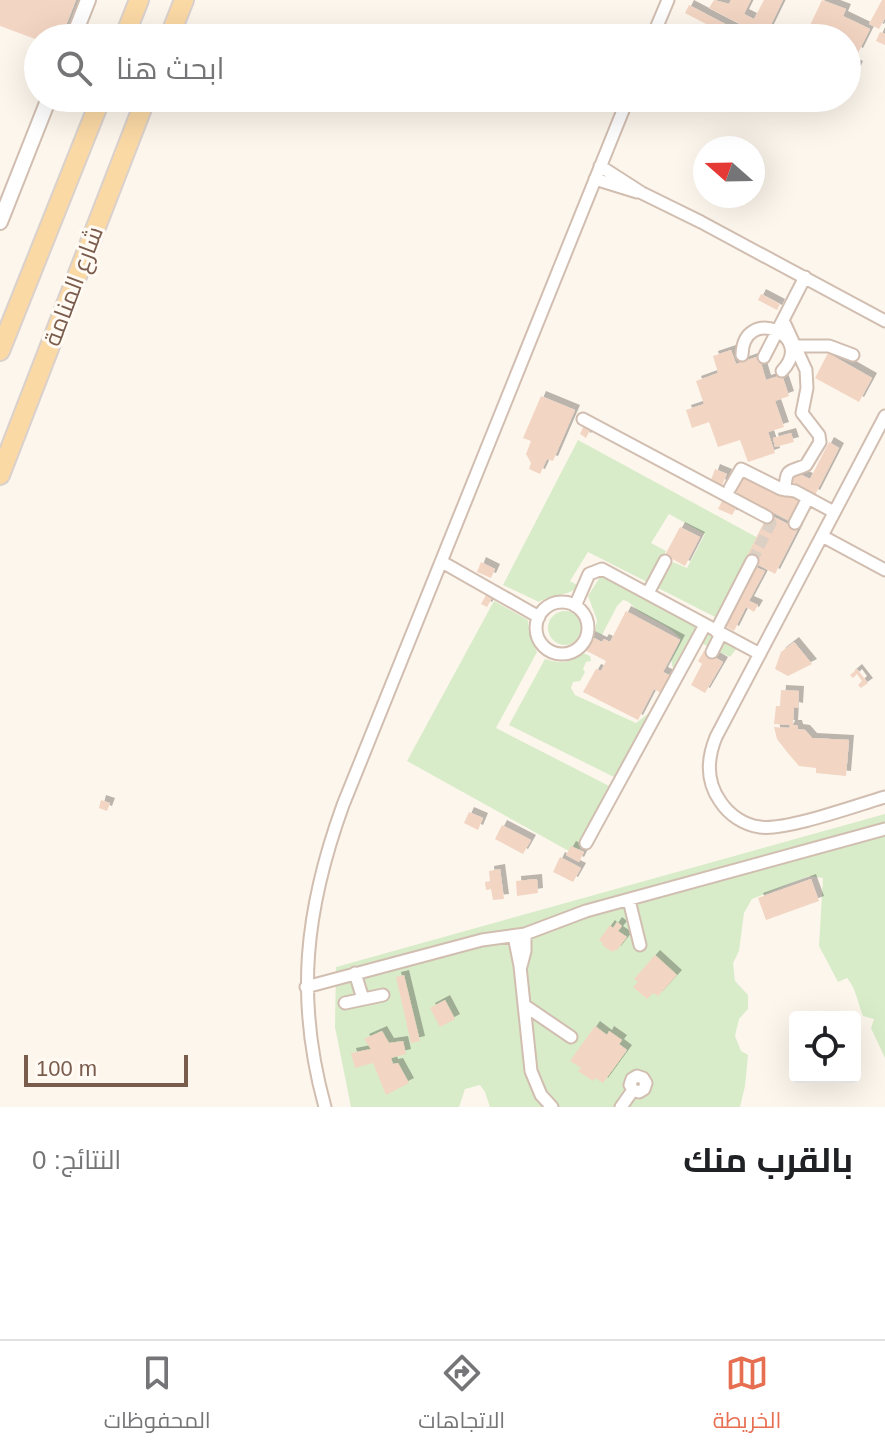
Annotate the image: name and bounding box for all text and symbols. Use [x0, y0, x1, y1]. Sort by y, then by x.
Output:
search box [24, 24, 861, 112]
icon: search [52, 46, 96, 90]
text: ابحث هنا [116, 52, 225, 85]
north arrow [693, 136, 765, 208]
street label: شارع المنامة [38, 222, 111, 351]
map controls [789, 1011, 861, 1083]
button: locate [789, 1011, 861, 1083]
scale bar [24, 1051, 188, 1087]
text: 100 m [36, 1056, 97, 1081]
text: بالقرب منك [683, 1141, 853, 1179]
text: النتائج: 0 [32, 1145, 121, 1175]
tab: المحفوظات [104, 1351, 211, 1441]
tab: الاتجاهات [418, 1351, 505, 1441]
tab: الخريطة [713, 1351, 781, 1441]

